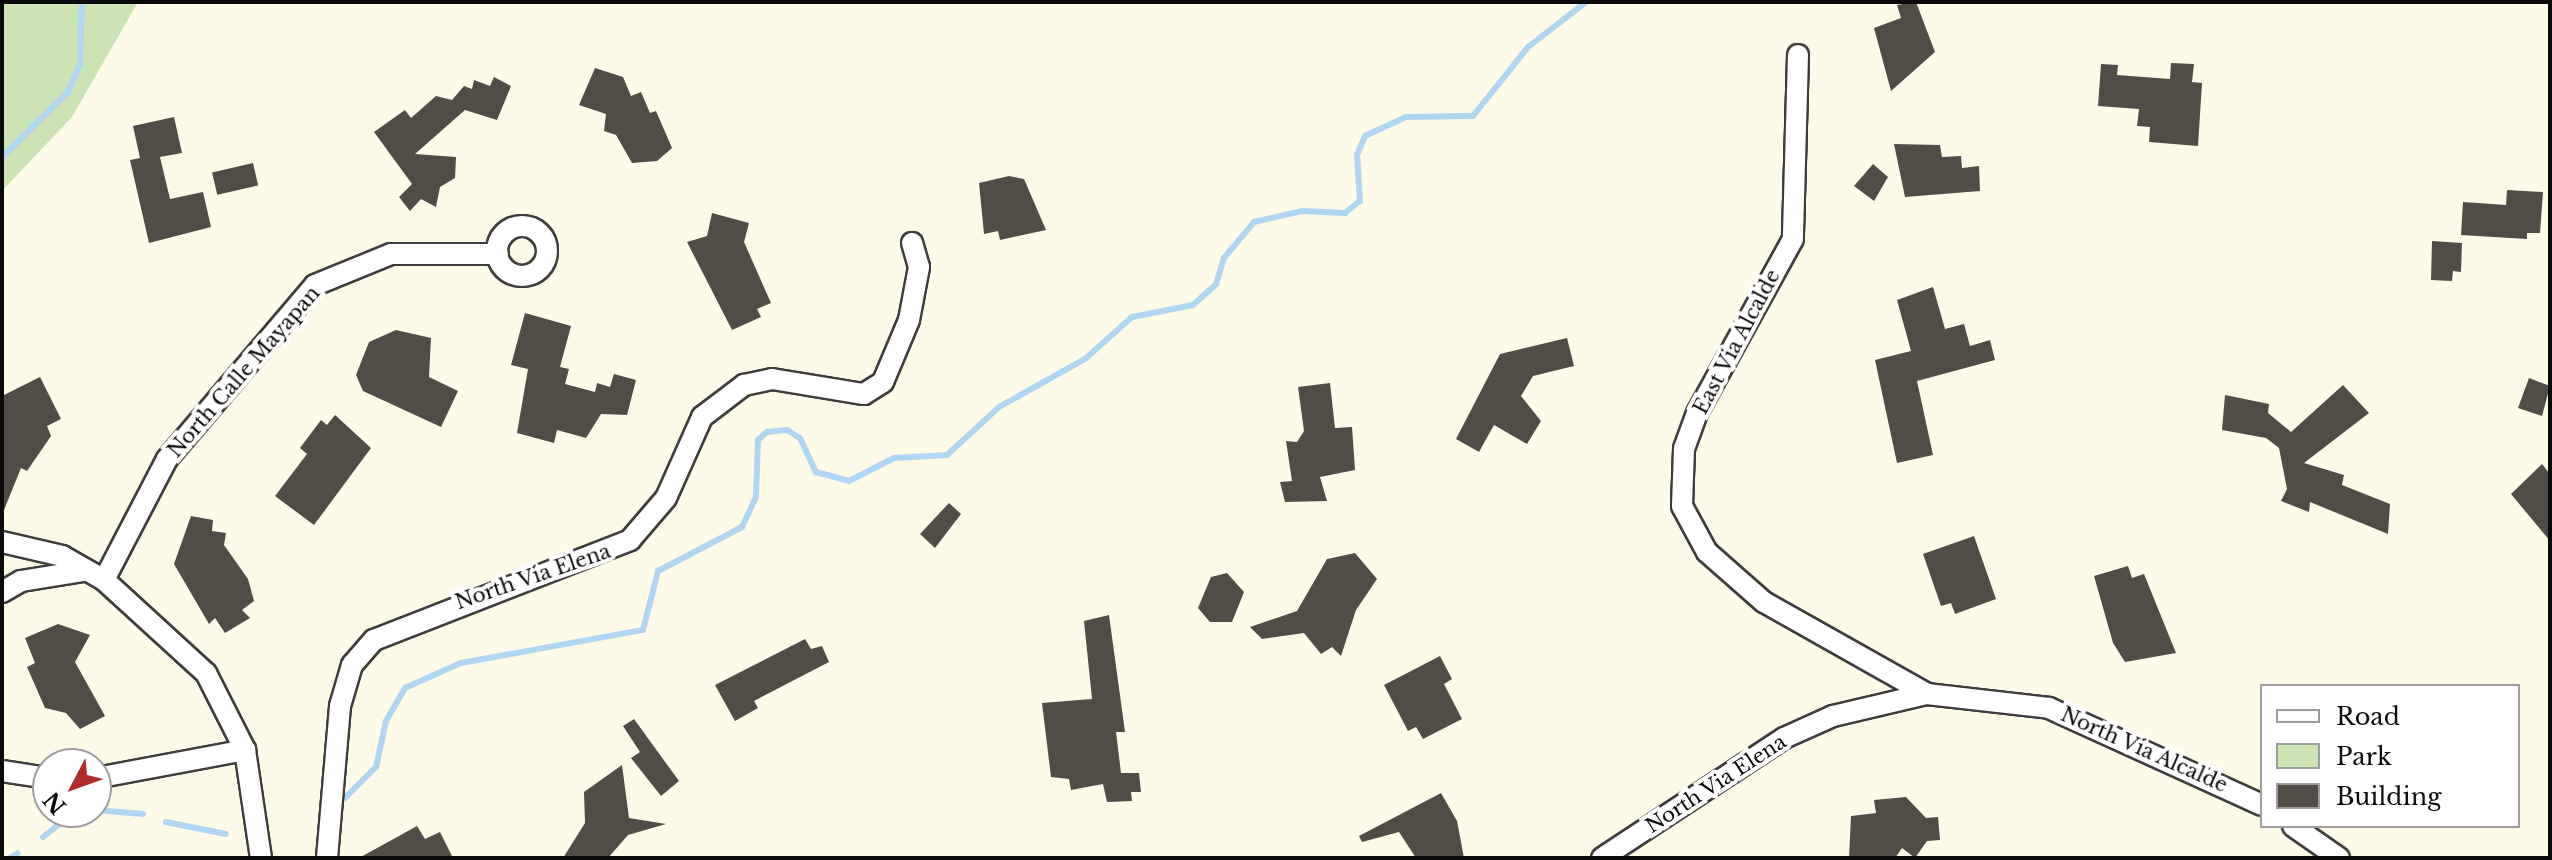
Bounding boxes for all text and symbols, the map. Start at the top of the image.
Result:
street label: East Via Alcalde [1688,265,1786,419]
street label: North Calle Mayapan [163,281,325,463]
street label: North Via Elena [452,539,614,615]
legend [2260,684,2520,828]
street label: North Via Alcalde [2056,702,2232,798]
text: Road [2336,702,2400,731]
street label: North Via Elena [1641,729,1791,839]
text: Park [2336,742,2392,771]
north arrow [32,748,112,828]
text: Building [2336,782,2442,811]
text: N [38,786,72,819]

